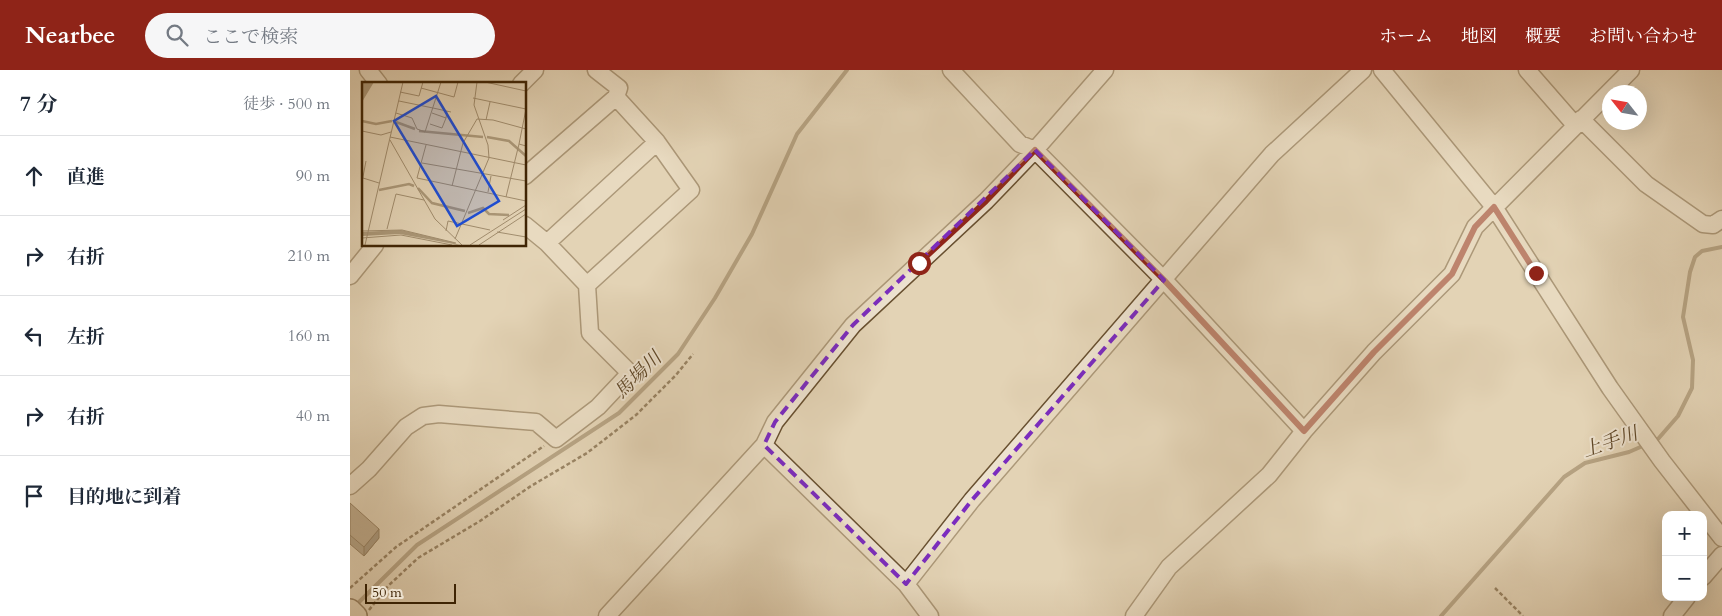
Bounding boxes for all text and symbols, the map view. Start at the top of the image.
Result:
search box [145,13,495,58]
text: Nearbee [25,19,115,52]
icon: search [163,21,191,49]
text: ここで検索 [203,24,298,50]
text: ホーム [1379,24,1433,49]
text: 地図 [1461,24,1497,49]
text: 概要 [1525,24,1561,49]
text: お問い合わせ [1589,24,1697,49]
inset map [362,82,526,246]
north arrow [1602,85,1647,130]
text: 7 分 [20,90,57,119]
text: 徒歩 · 500 m [243,93,330,115]
icon: ahead [20,162,48,190]
text: 直進 [67,164,105,190]
text: 90 m [296,165,330,187]
icon: right [20,242,48,270]
text: 右折 [67,244,105,270]
text: 210 m [288,245,330,267]
route start [908,252,931,275]
route end [1525,262,1548,285]
icon: left [20,322,48,350]
text: 左折 [67,324,105,350]
text: 160 m [288,325,330,347]
water label: 馬場川 [609,344,669,404]
icon: right [20,402,48,430]
text: 右折 [67,404,105,430]
text: 40 m [296,405,330,427]
water label: 上手川 [1579,420,1643,464]
icon: arrive [20,482,48,510]
text: 目的地に到着 [67,484,181,510]
map controls [1662,511,1707,601]
button: + [1662,511,1707,556]
button: − [1662,556,1707,601]
scale bar [365,581,456,604]
text: 50 m [372,583,402,602]

